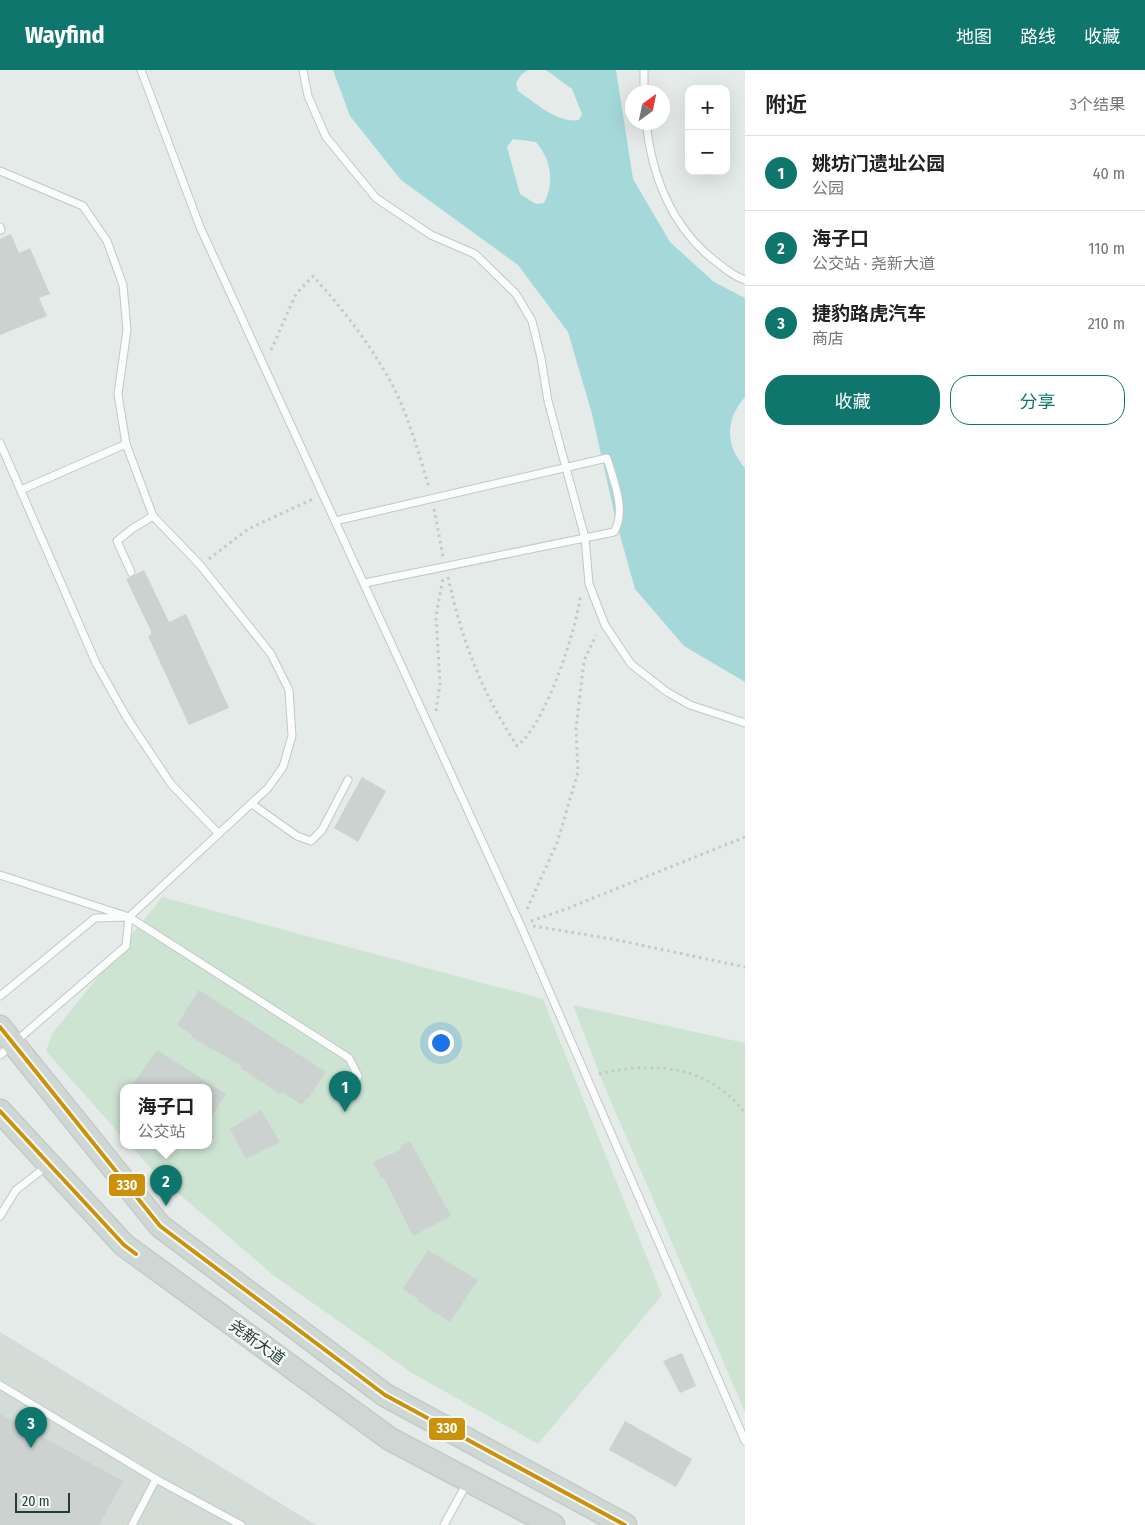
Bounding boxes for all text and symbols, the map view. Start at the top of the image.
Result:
text: Wayfind [25,21,105,49]
text: 地图 [956,26,992,48]
text: 路线 [1020,26,1056,48]
text: 收藏 [1084,26,1120,48]
north arrow [625,85,670,130]
map controls [685,85,730,175]
button: + [685,85,730,130]
text: 附近 [765,92,807,118]
text: 3个结果 [1070,95,1125,114]
button: − [685,130,730,175]
text: 姚坊门遗址公园 [812,152,945,175]
text: 1 [778,164,784,183]
text: 40 m [1093,164,1125,183]
text: 公园 [812,179,844,198]
text: 海子口 [812,227,869,250]
text: 2 [777,239,785,258]
text: 110 m [1088,239,1125,258]
text: 公交站 · 尧新大道 [812,254,935,273]
text: 捷豹路虎汽车 [812,302,926,325]
text: 3 [777,314,785,333]
text: 210 m [1088,314,1125,333]
text: 商店 [812,329,844,348]
button: 收藏 [765,375,940,425]
button: 分享 [950,375,1125,425]
your location [428,1030,454,1056]
pin: 1 [329,1071,361,1112]
popup [120,1084,212,1149]
text: 海子口 [137,1095,195,1118]
text: 公交站 [137,1122,186,1141]
pin: 2 [150,1165,182,1206]
line badge: 330 [108,1173,146,1197]
text: 330 [116,1177,138,1194]
street label: 尧新大道 [226,1316,288,1368]
pin: 3 [15,1407,47,1448]
line badge: 330 [428,1417,466,1441]
text: 330 [436,1420,458,1437]
scale bar [15,1490,70,1513]
text: 20 m [22,1493,50,1510]

